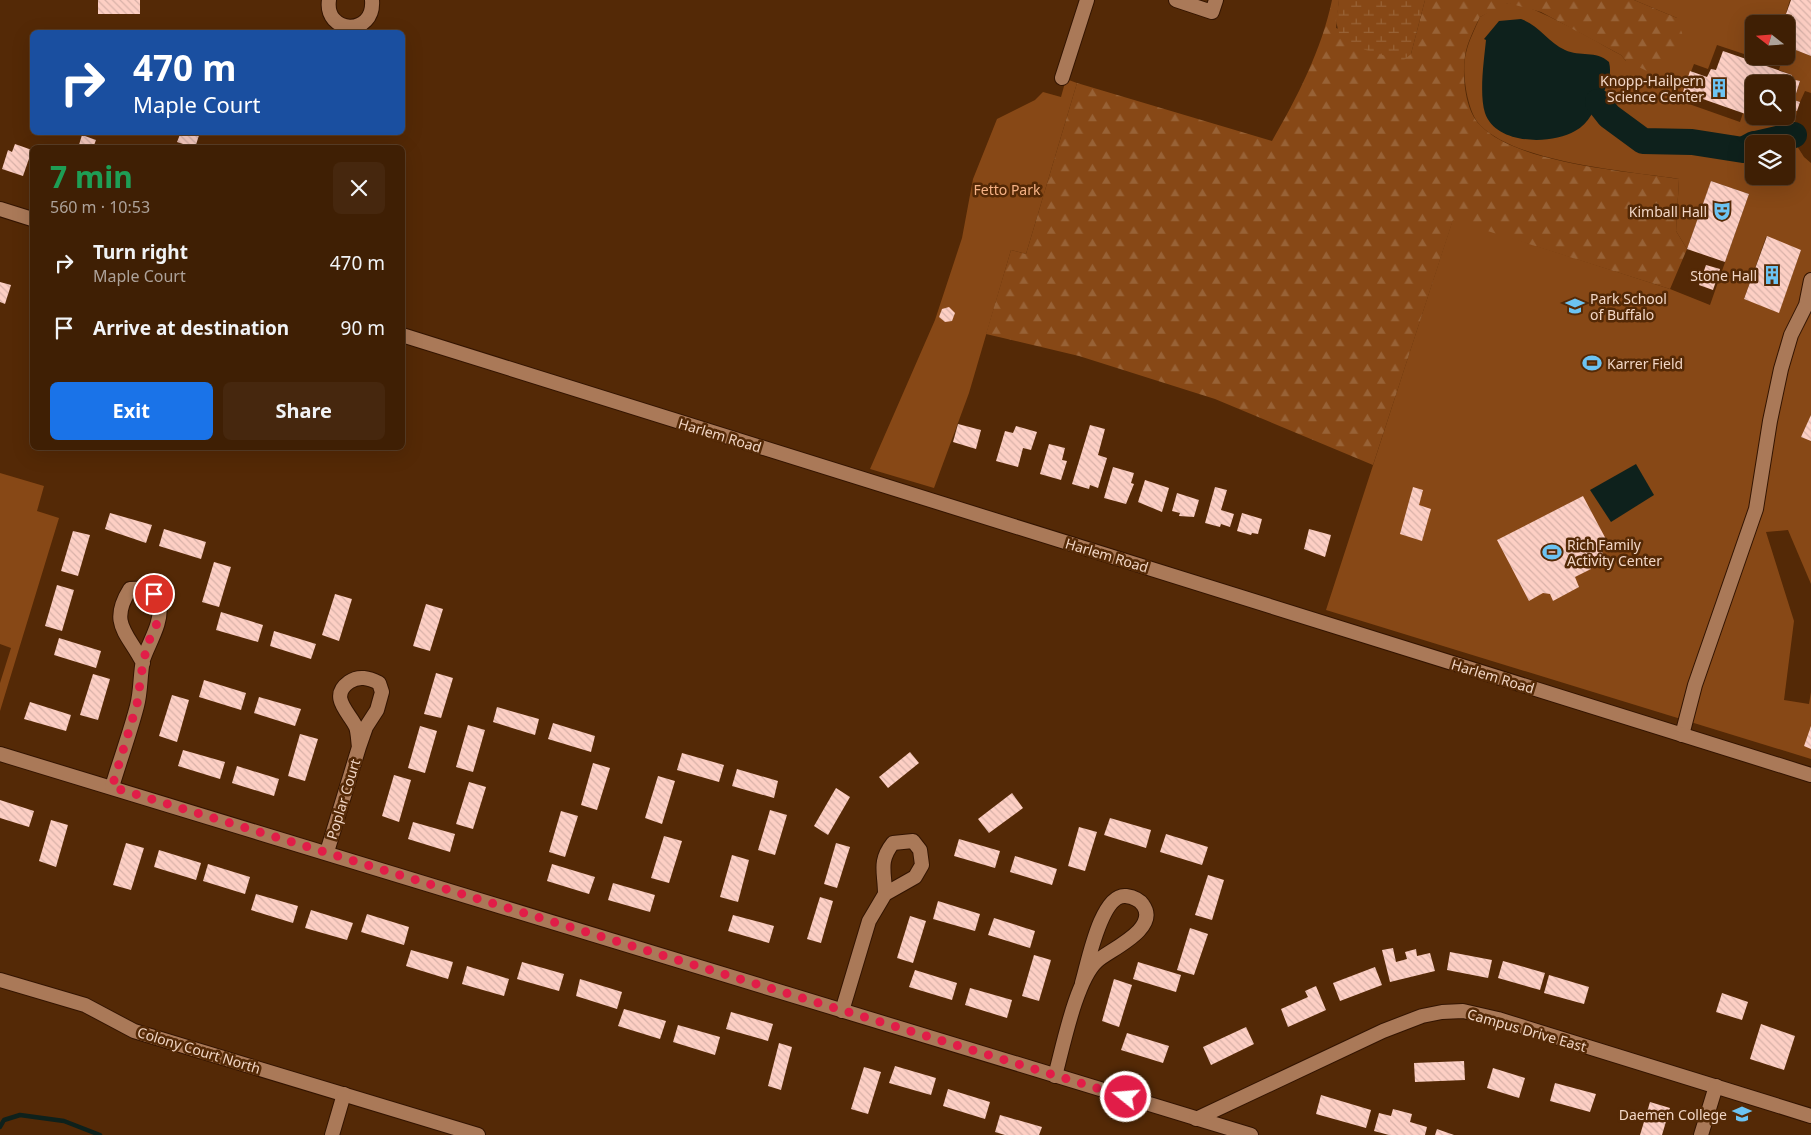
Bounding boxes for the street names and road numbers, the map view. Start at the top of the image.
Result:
street label: Harlem Road [676,413,764,457]
street label: Harlem Road [1063,533,1151,577]
street label: Harlem Road [1449,654,1537,698]
street label: Poplar Court [322,756,364,842]
street label: Campus Drive East [1465,1004,1589,1056]
street label: Colony Court North [135,1022,263,1078]

